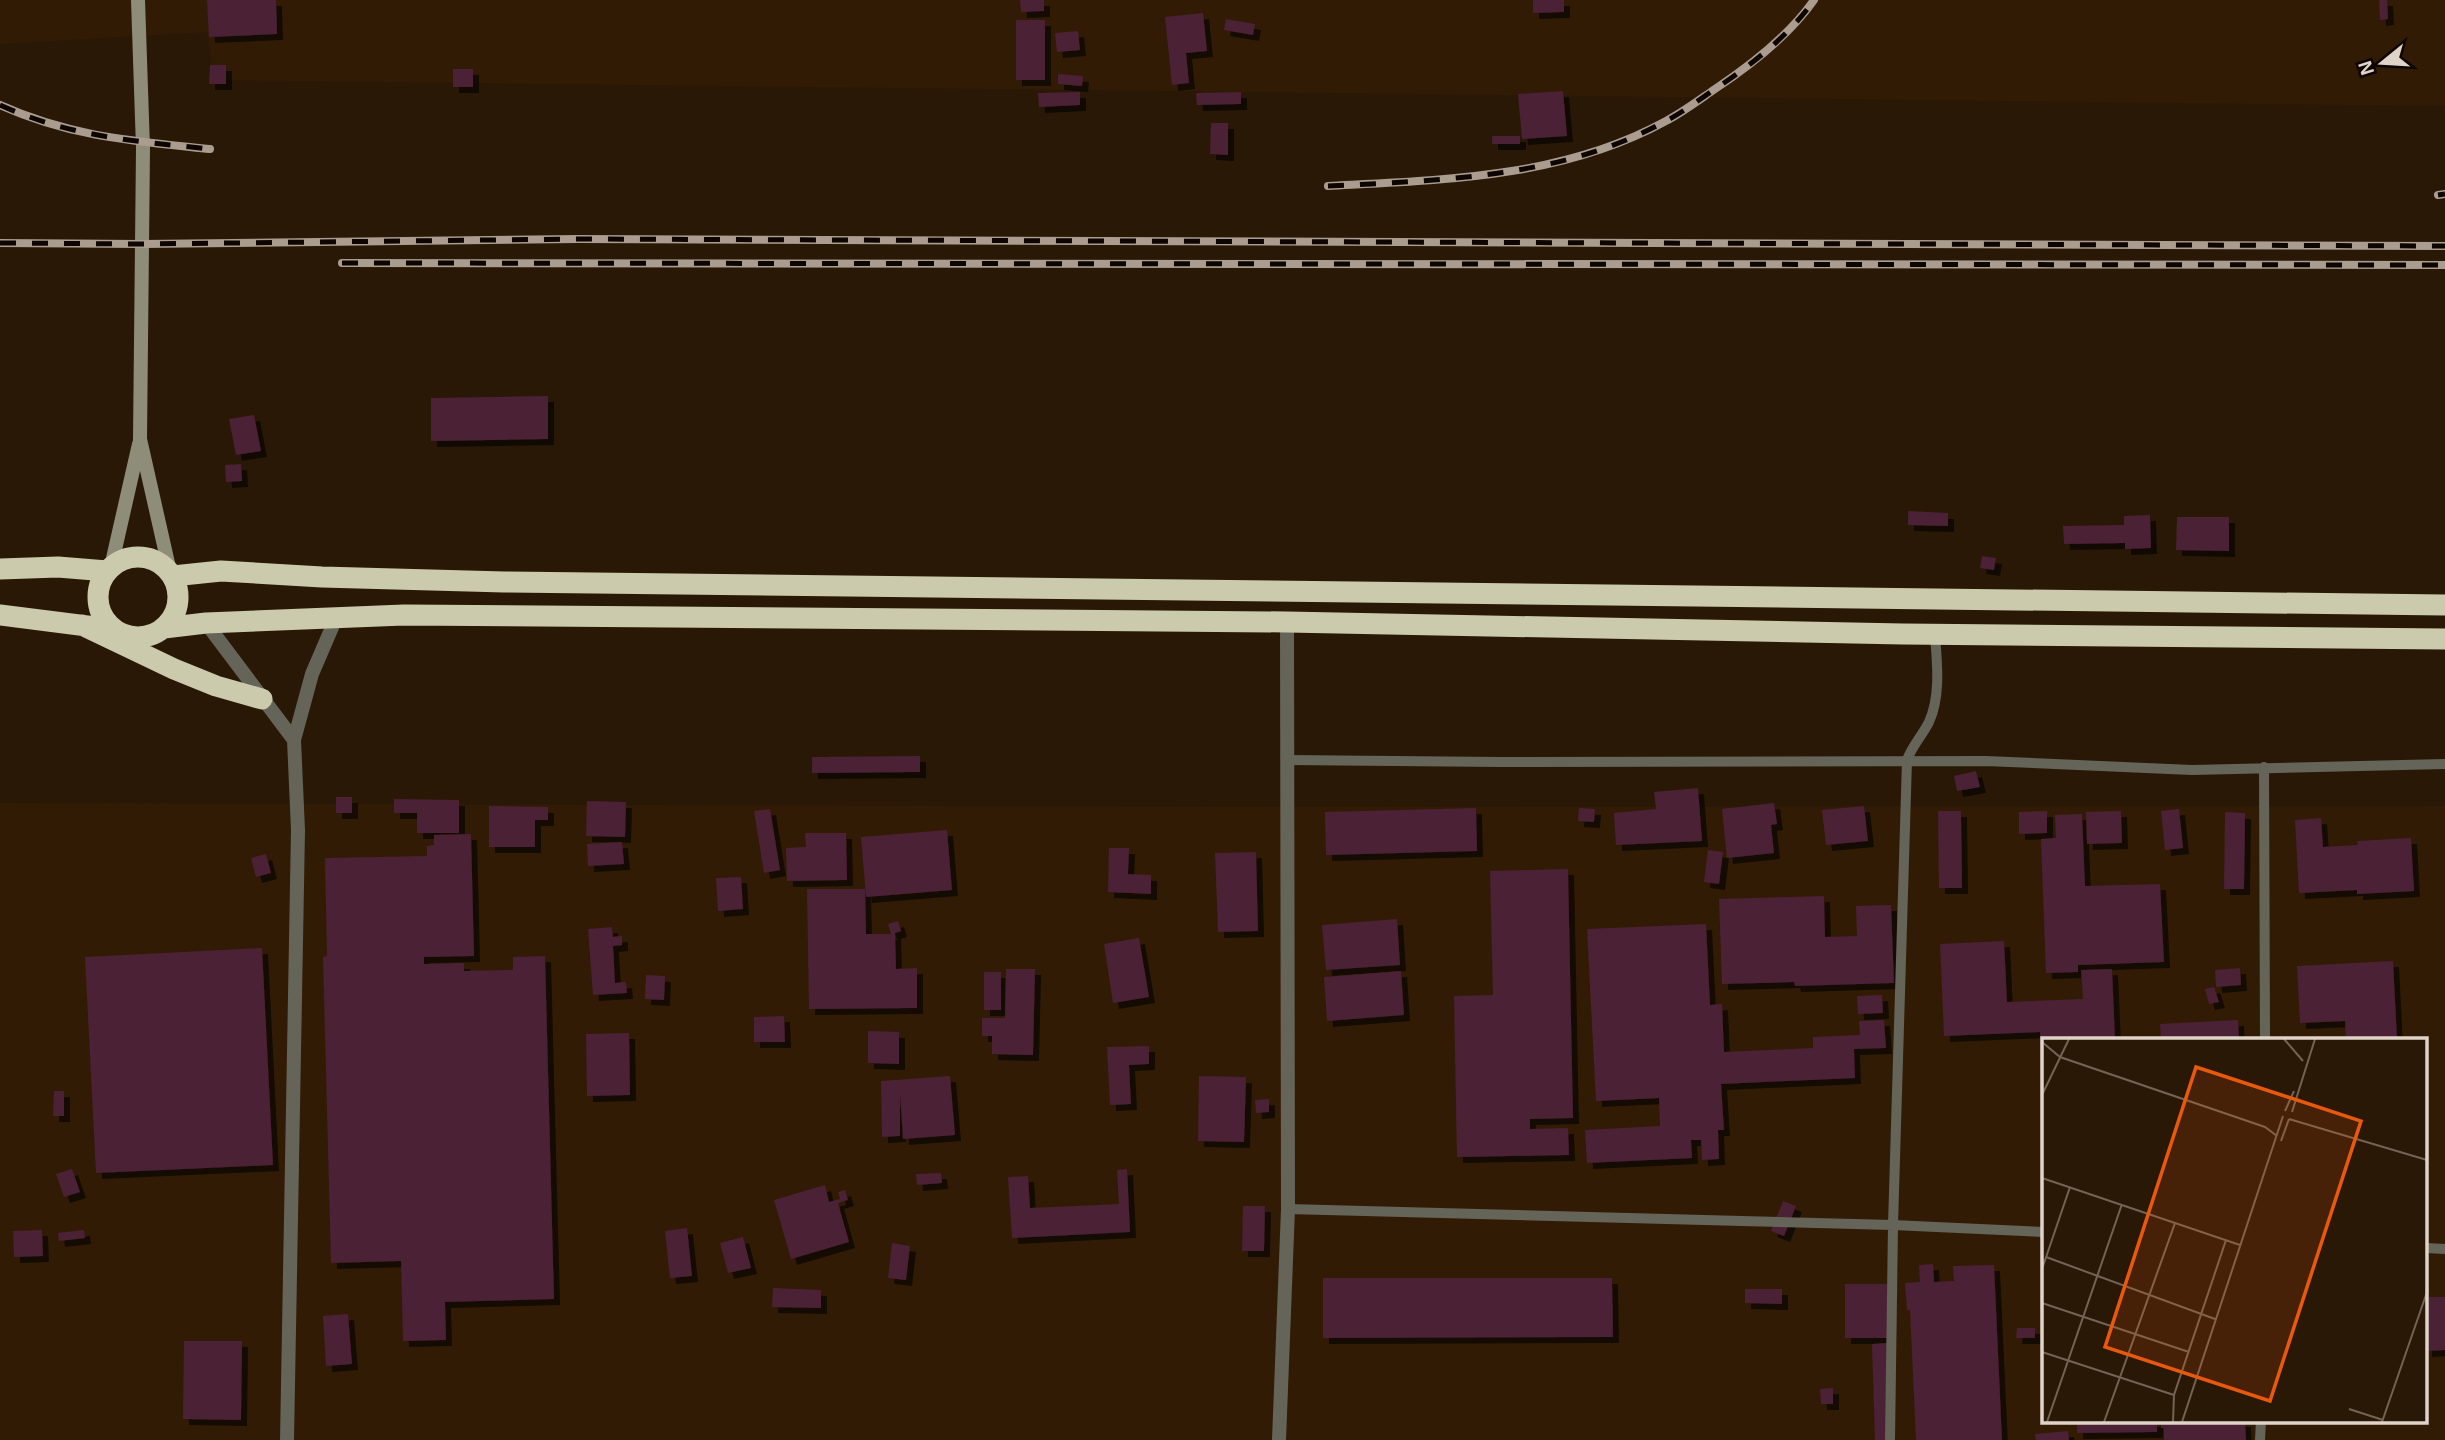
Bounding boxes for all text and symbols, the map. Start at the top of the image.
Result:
north arrow [2347,28,2417,98]
text: N [2354,58,2378,78]
inset map [2042,1038,2428,1422]

